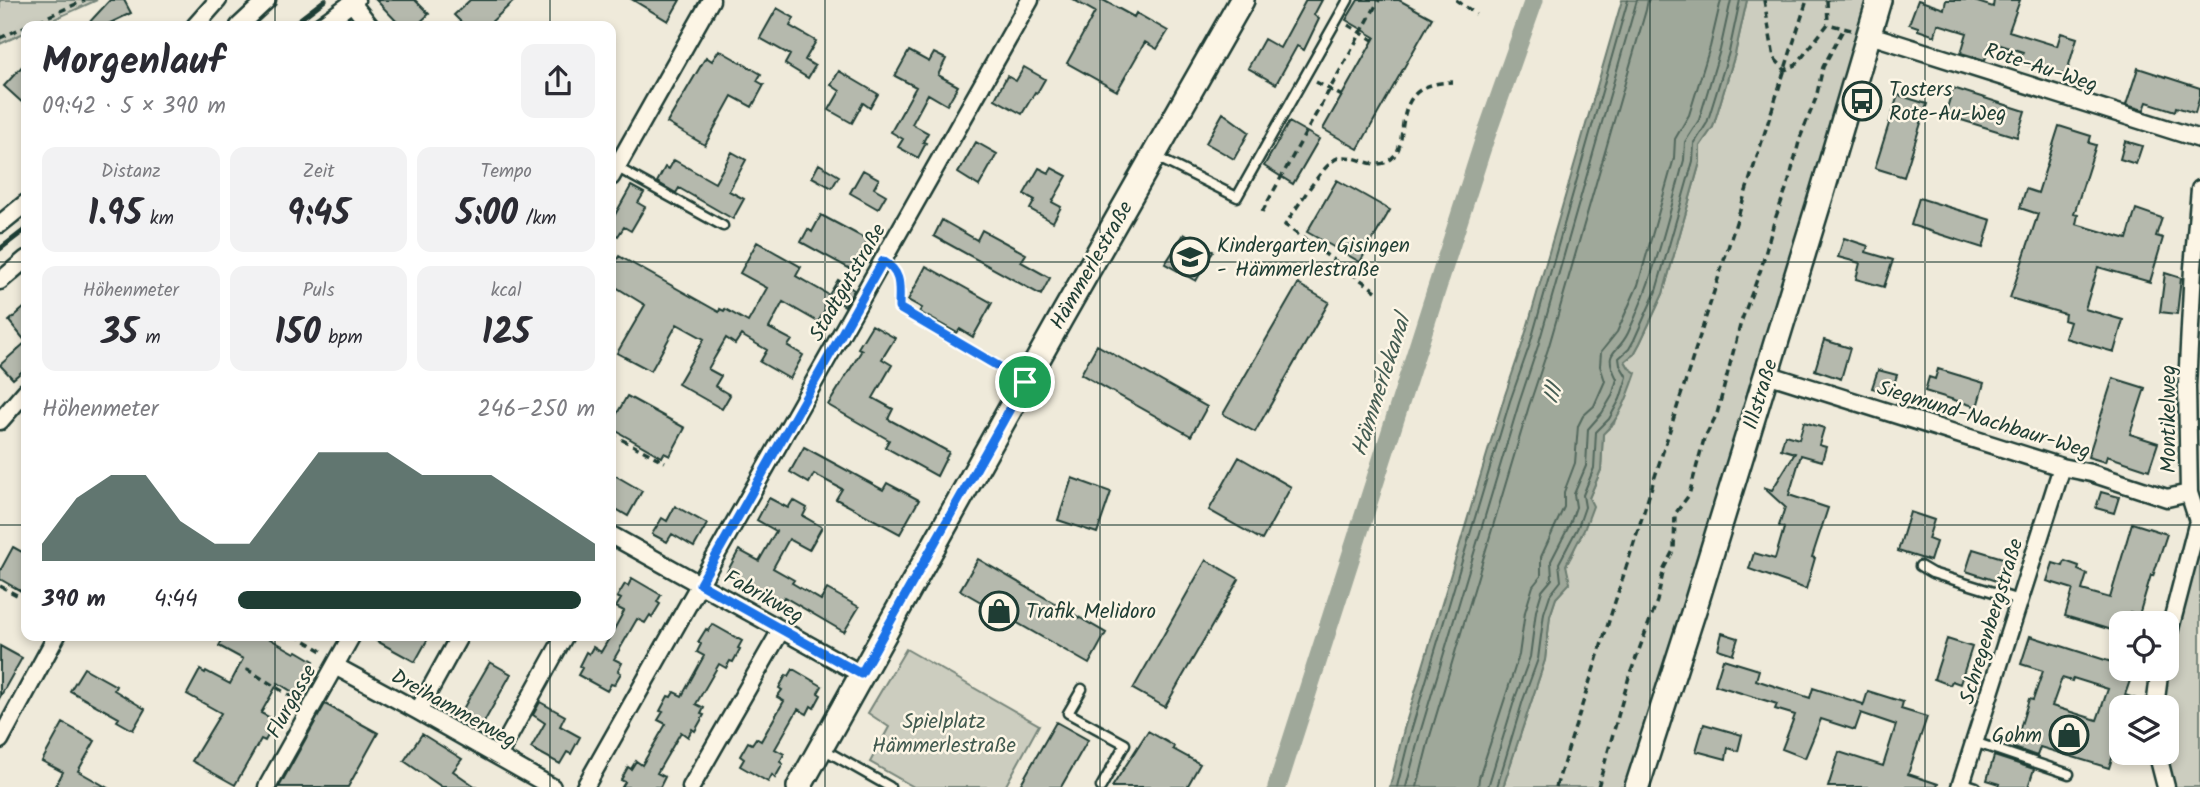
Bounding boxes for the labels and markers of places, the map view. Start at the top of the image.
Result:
place label: Tosters Rote-Au-Weg [1889,74,2006,131]
bus stop icon: Tosters Rote-Au-Weg [1841,80,1883,122]
place label: Kindergarten Gisingen - Hämmerlestraße [1217,230,1410,287]
school or university icon: Kindergarten Gisingen - Hämmerlestraße [1169,236,1211,278]
pin [995,352,1055,412]
shop icon: Trafik Melidoro [978,590,1020,632]
place label: Trafik Melidoro [1026,596,1156,629]
shop icon: Gohm [2048,714,2090,756]
place label: Gohm [1992,720,2042,753]

